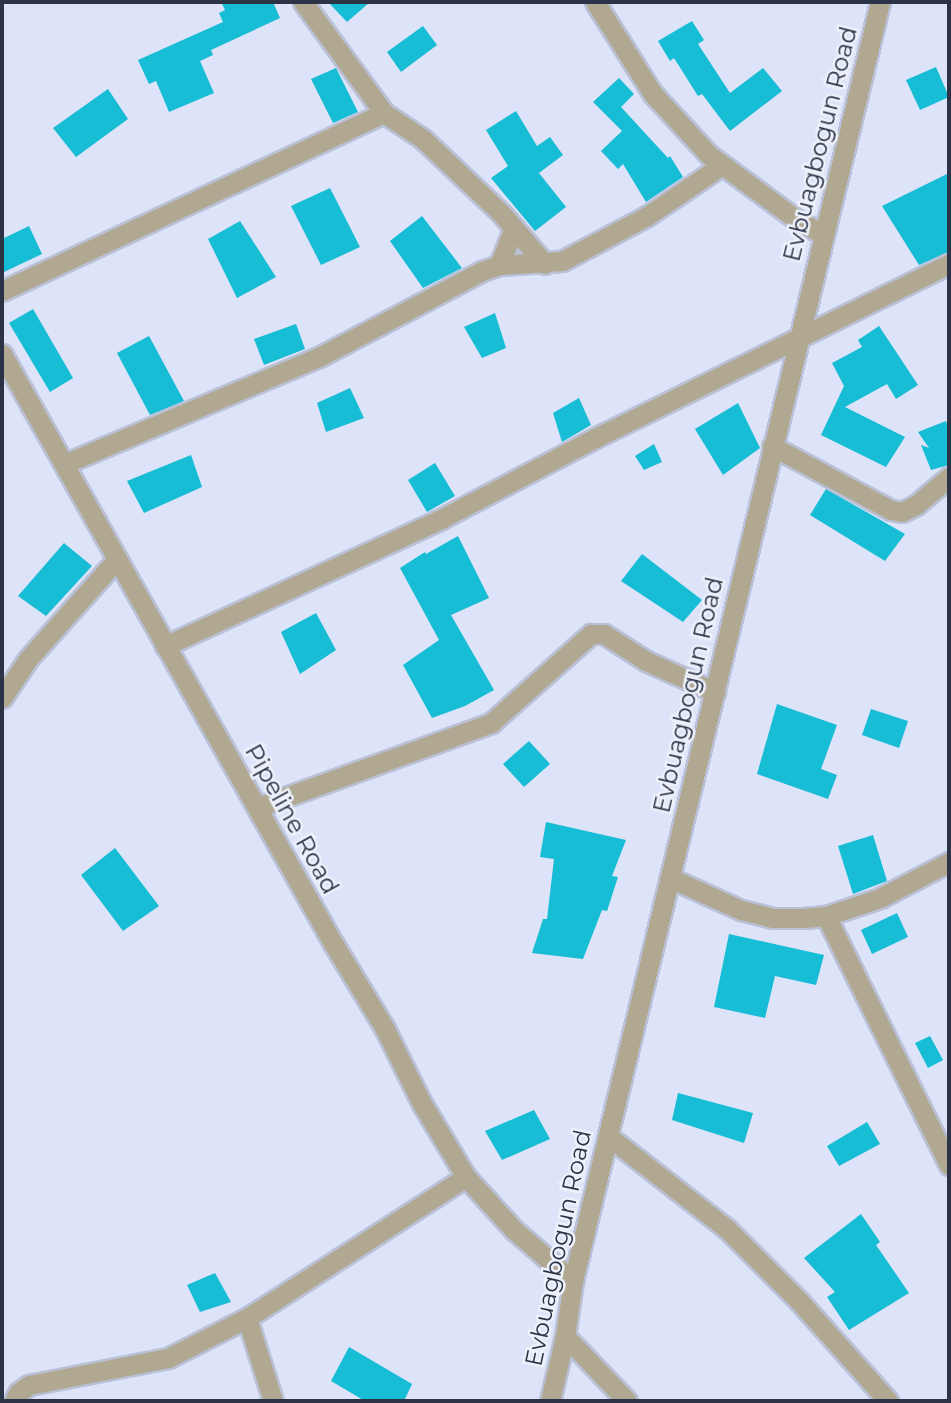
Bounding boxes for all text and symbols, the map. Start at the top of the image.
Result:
street label: Evbuagbogun Road [777,24,863,264]
street label: Evbuagbogun Road [647,574,729,816]
street label: Pipeline Road [239,739,345,899]
street label: Evbuagbogun Road [519,1127,597,1369]

